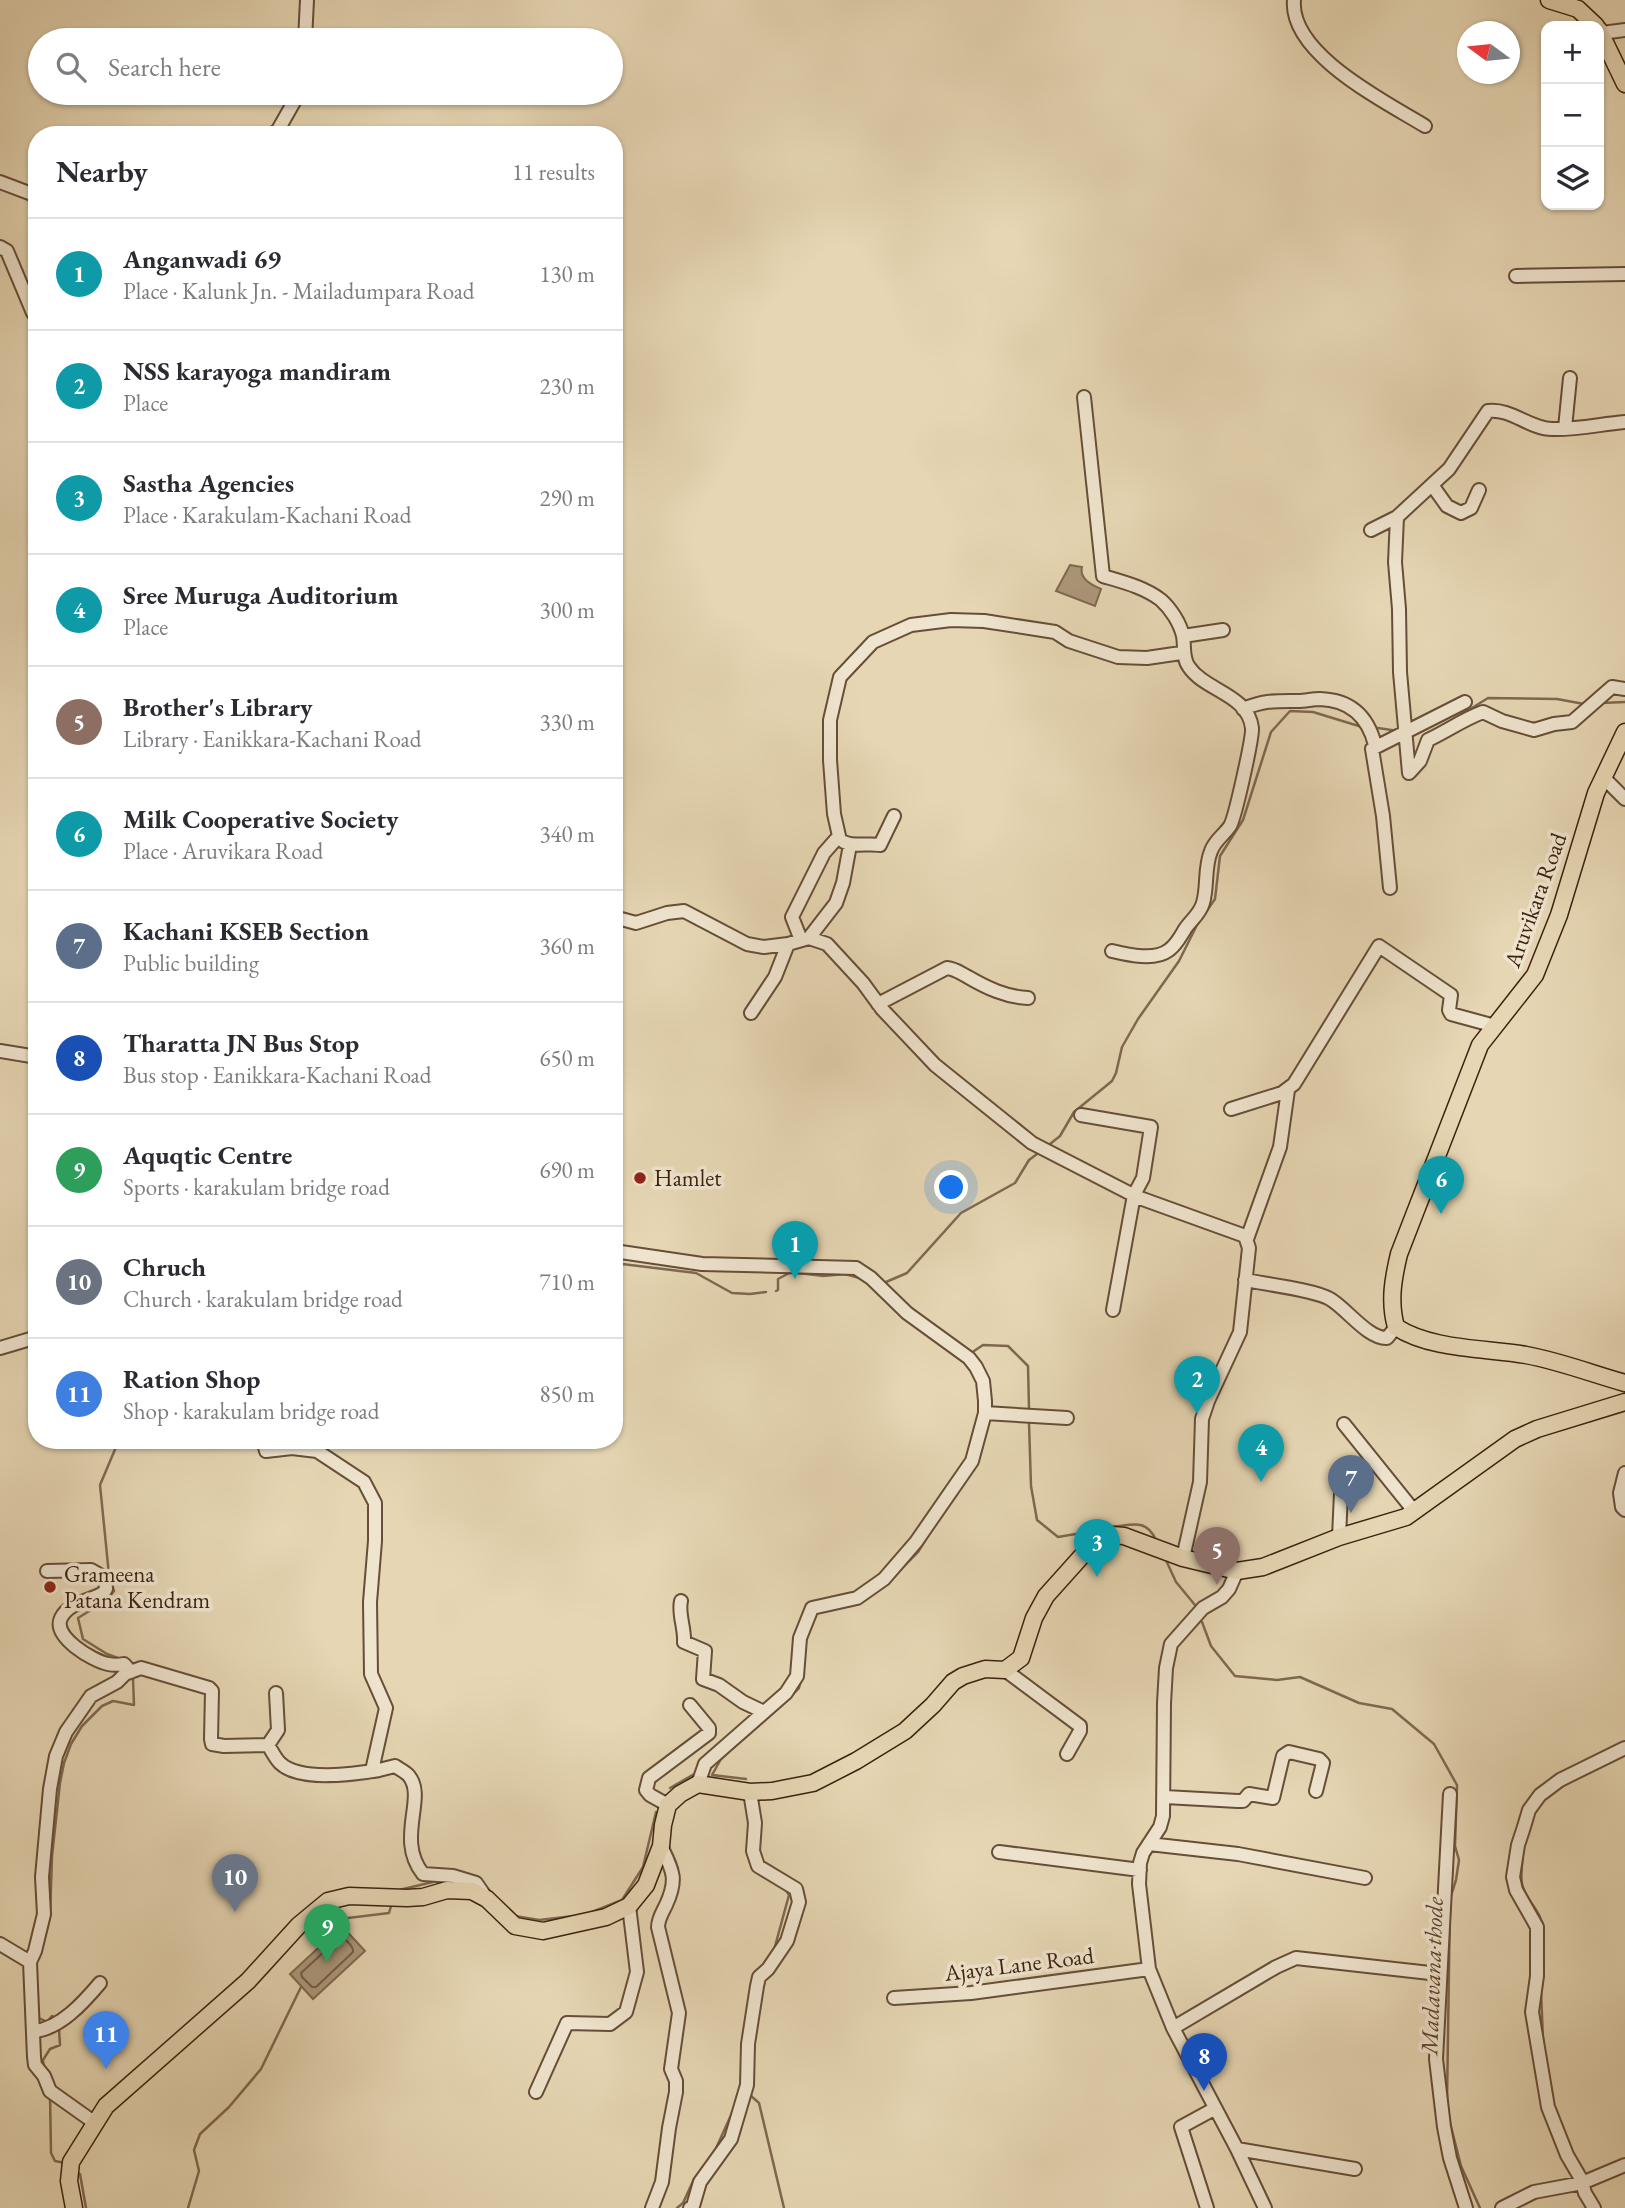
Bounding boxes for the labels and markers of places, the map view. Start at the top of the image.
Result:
pin: 6 [1418,1156,1464,1214]
place label: Hamlet [654,1163,722,1193]
marker: Hamlet [632,1170,648,1186]
pin: 1 [772,1221,818,1279]
pin: 2 [1174,1356,1220,1414]
pin: 4 [1238,1424,1284,1482]
pin: 7 [1328,1455,1374,1513]
pin: 3 [1074,1519,1120,1577]
pin: 5 [1194,1527,1240,1585]
place label: Grameena Patana Kendram [64,1559,210,1615]
marker: Grameena Patana Kendram [42,1579,58,1595]
pin: 10 [212,1854,258,1912]
pin: 9 [304,1904,350,1962]
pin: 11 [83,2011,129,2069]
pin: 8 [1181,2033,1227,2091]

